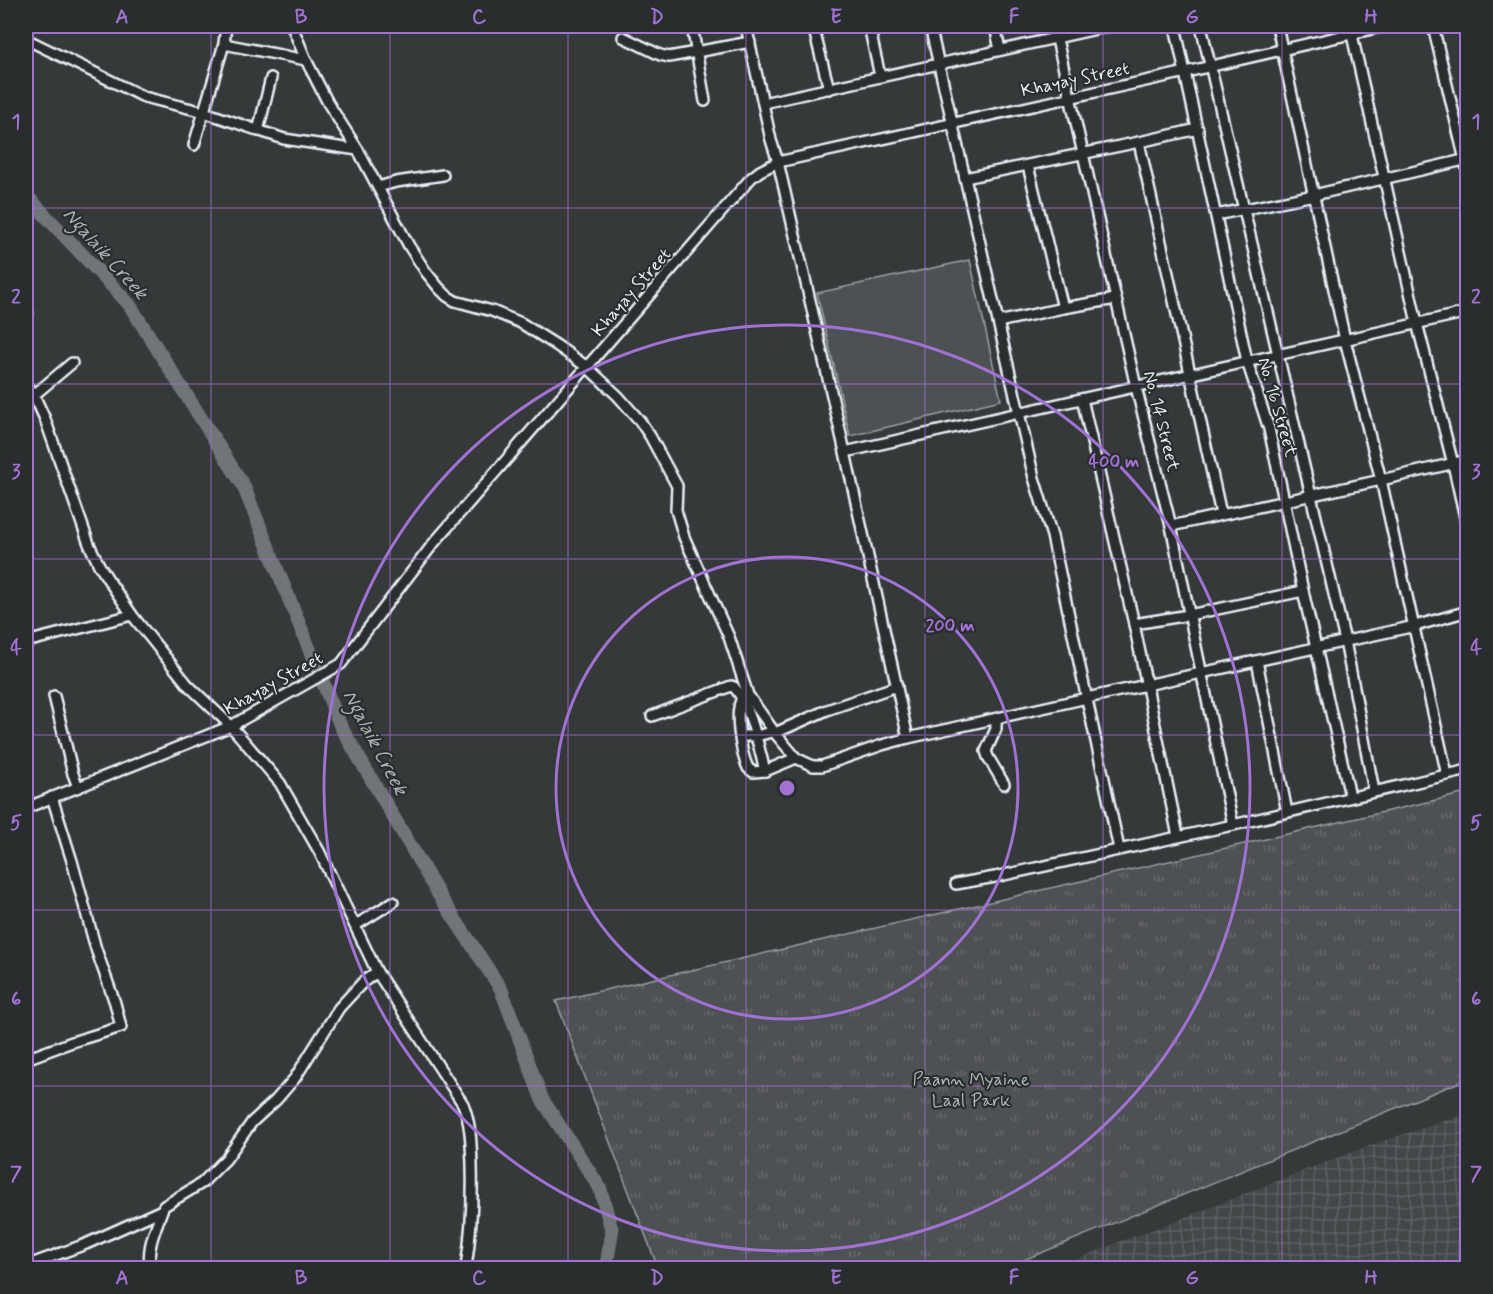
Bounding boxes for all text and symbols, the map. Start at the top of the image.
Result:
text: A [115,4,129,31]
text: B [295,4,308,31]
text: C [472,4,487,31]
text: D [650,4,664,31]
text: E [830,4,842,31]
text: F [1009,4,1020,31]
text: G [1185,4,1199,31]
text: H [1364,4,1378,31]
street label: Khayay Street [1019,57,1132,103]
text: 1 [12,109,20,136]
text: 1 [1472,109,1480,136]
water label: Ngalaik Creek [55,202,155,309]
street label: Khayay Street [587,243,677,342]
text: 2 [11,284,21,311]
text: 2 [1471,284,1481,311]
street label: No. 16 Street [1251,355,1303,460]
street label: No. 14 Street [1137,368,1185,475]
text: 400 m [1089,450,1139,474]
text: 3 [11,459,21,486]
text: 3 [1471,459,1481,486]
text: 200 m [925,614,975,638]
text: 4 [10,635,22,662]
text: 4 [1470,635,1482,662]
street label: Khayay Street [219,647,328,721]
water label: Ngalaik Creek [334,685,415,803]
centre of rings [777,778,797,798]
text: 5 [10,810,22,837]
text: 5 [1470,810,1482,837]
text: 6 [11,986,21,1013]
text: 6 [1471,986,1481,1013]
park label: Paann Myaine Laal Park [913,1068,1029,1113]
text: 7 [10,1161,22,1188]
text: 7 [1470,1161,1482,1188]
text: A [115,1265,129,1292]
text: B [295,1265,308,1292]
text: C [472,1265,487,1292]
text: D [650,1265,664,1292]
text: E [830,1265,842,1292]
text: F [1009,1265,1020,1292]
text: G [1185,1265,1199,1292]
text: H [1364,1265,1378,1292]

